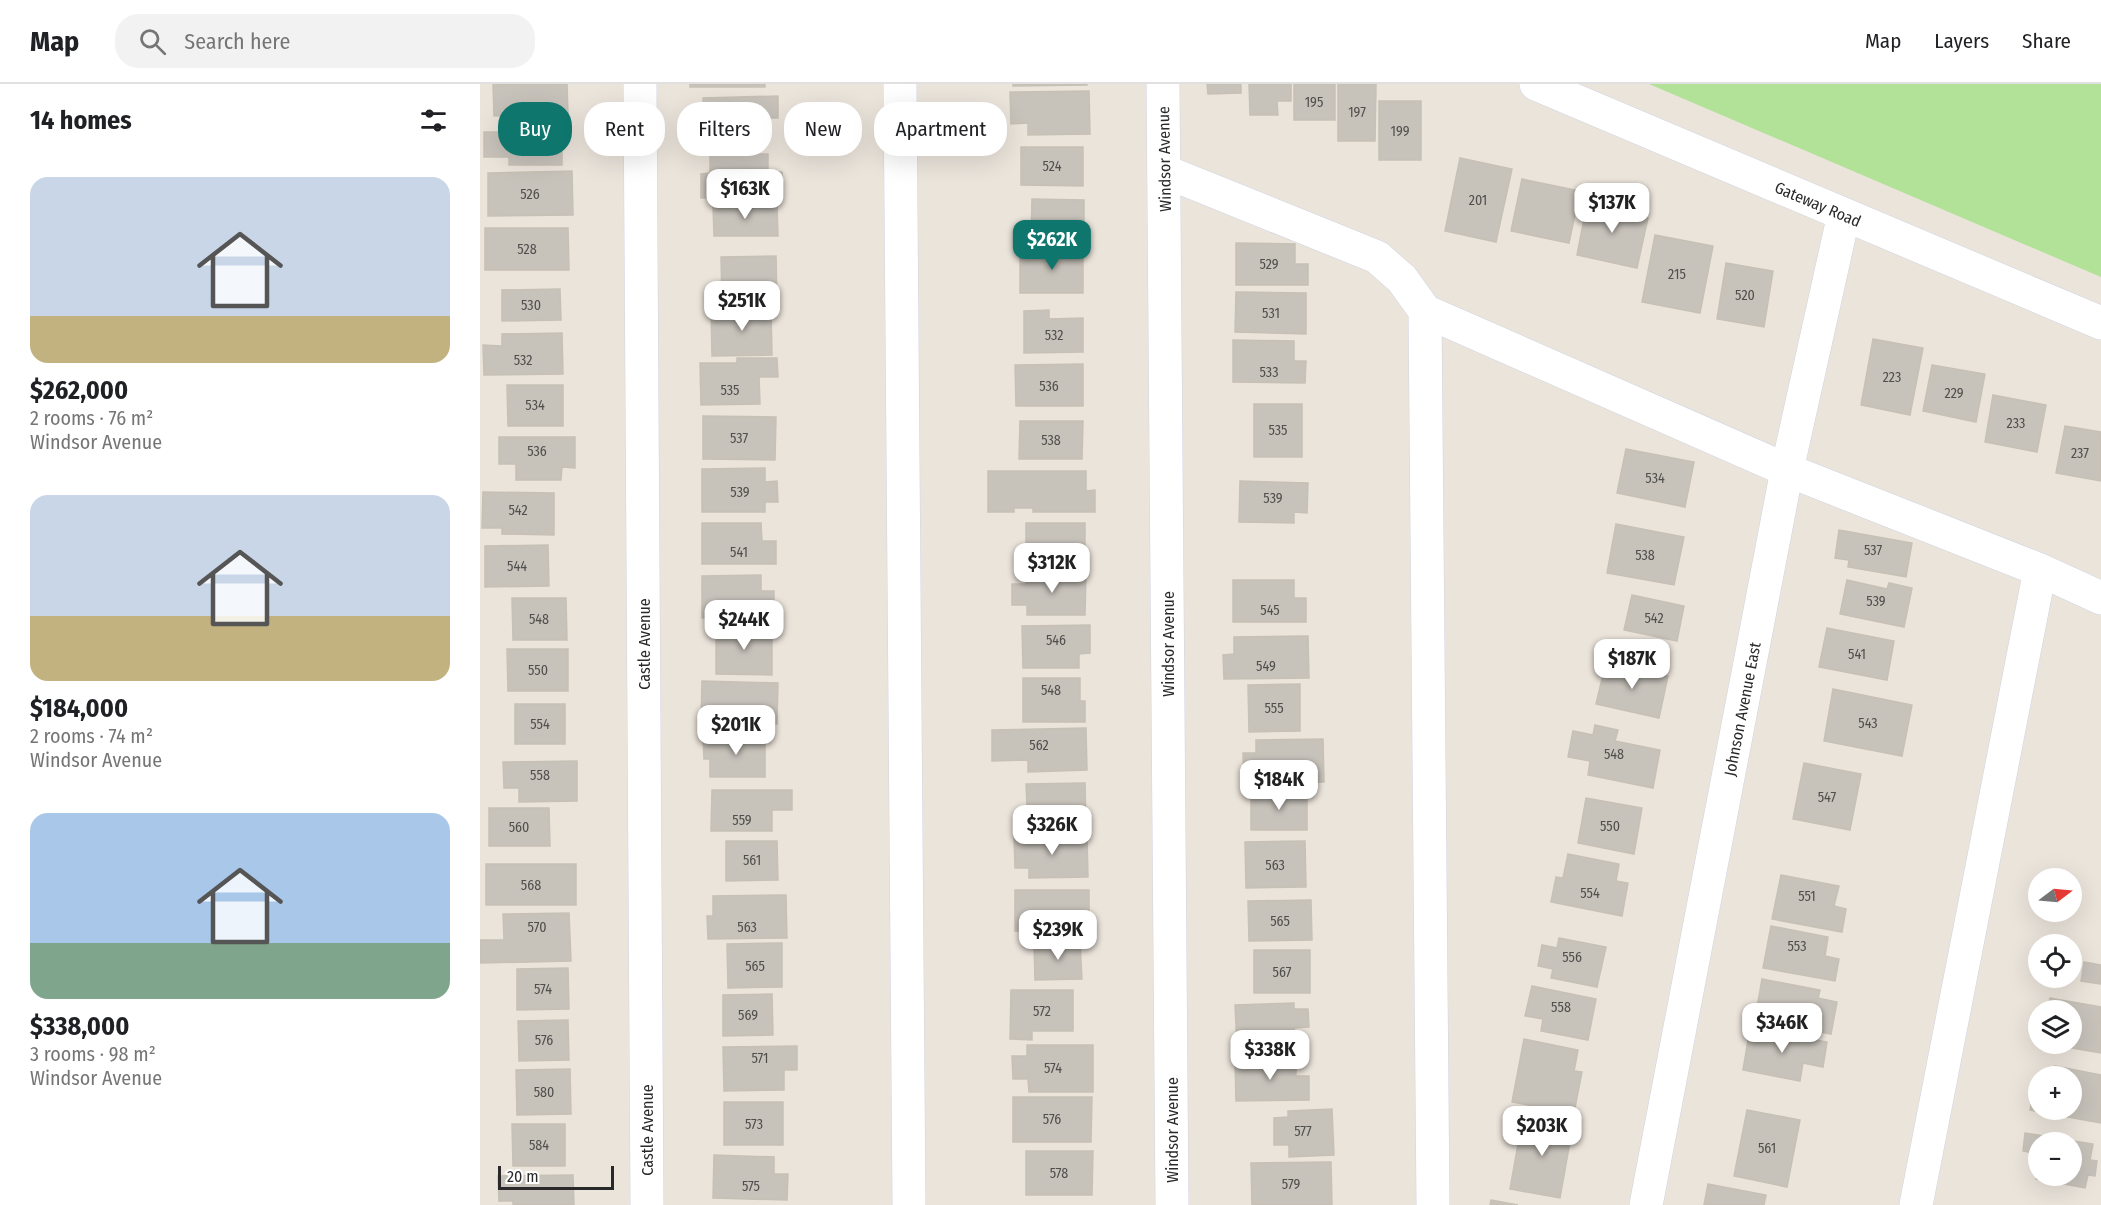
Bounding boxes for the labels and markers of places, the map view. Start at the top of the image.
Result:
pin: $163K [703,169,787,220]
pin: $137K [1570,183,1654,234]
pin: $262K [1010,220,1094,271]
pin: $251K [700,281,784,332]
pin: $312K [1010,543,1094,594]
pin: $244K [702,600,786,651]
pin: $187K [1590,639,1674,690]
pin: $201K [694,705,778,756]
pin: $184K [1237,760,1321,811]
pin: $326K [1010,805,1094,856]
pin: $239K [1016,910,1100,961]
pin: $346K [1740,1003,1824,1054]
pin: $338K [1228,1030,1312,1081]
pin: $203K [1500,1106,1584,1157]

